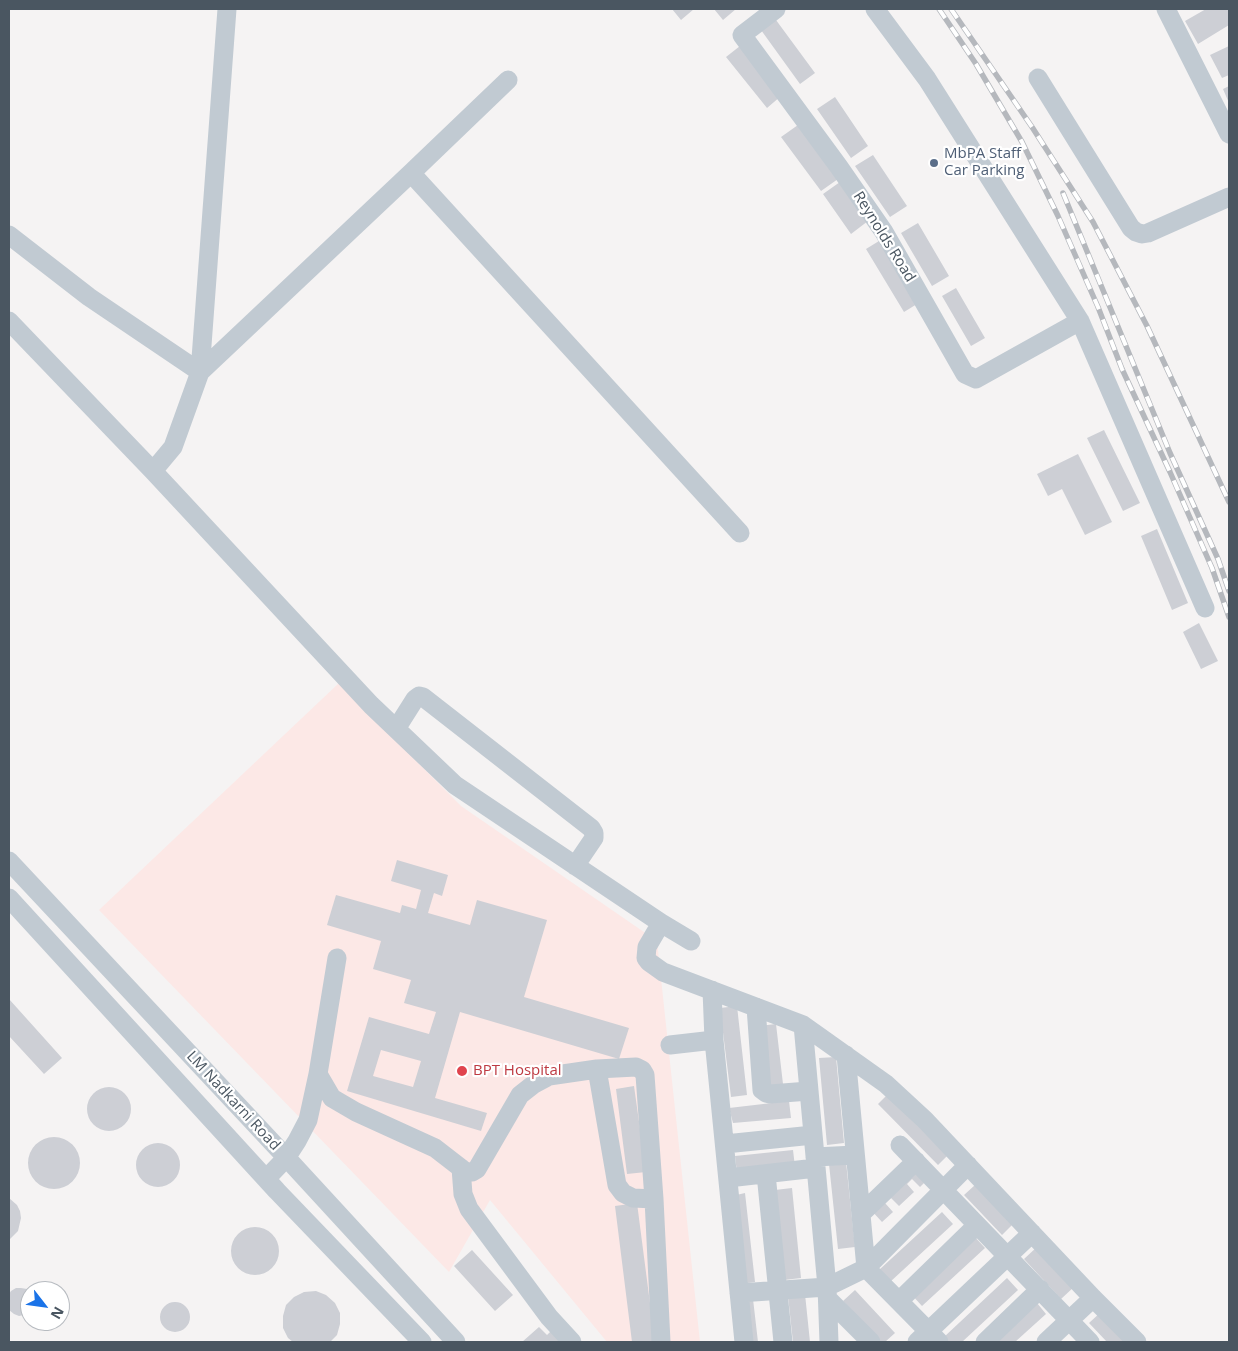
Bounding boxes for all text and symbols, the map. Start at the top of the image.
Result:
place label: MbPA Staff Car Parking [944,145,1024,180]
marker: MbPA Staff Car Parking [928,157,940,169]
street label: Reynolds Road [849,188,919,286]
street label: LM Nadkarni Road [182,1048,284,1154]
place label: BPT Hospital [473,1062,562,1080]
marker: BPT Hospital [455,1064,469,1078]
north arrow [20,1281,70,1331]
text: N [46,1304,69,1323]

